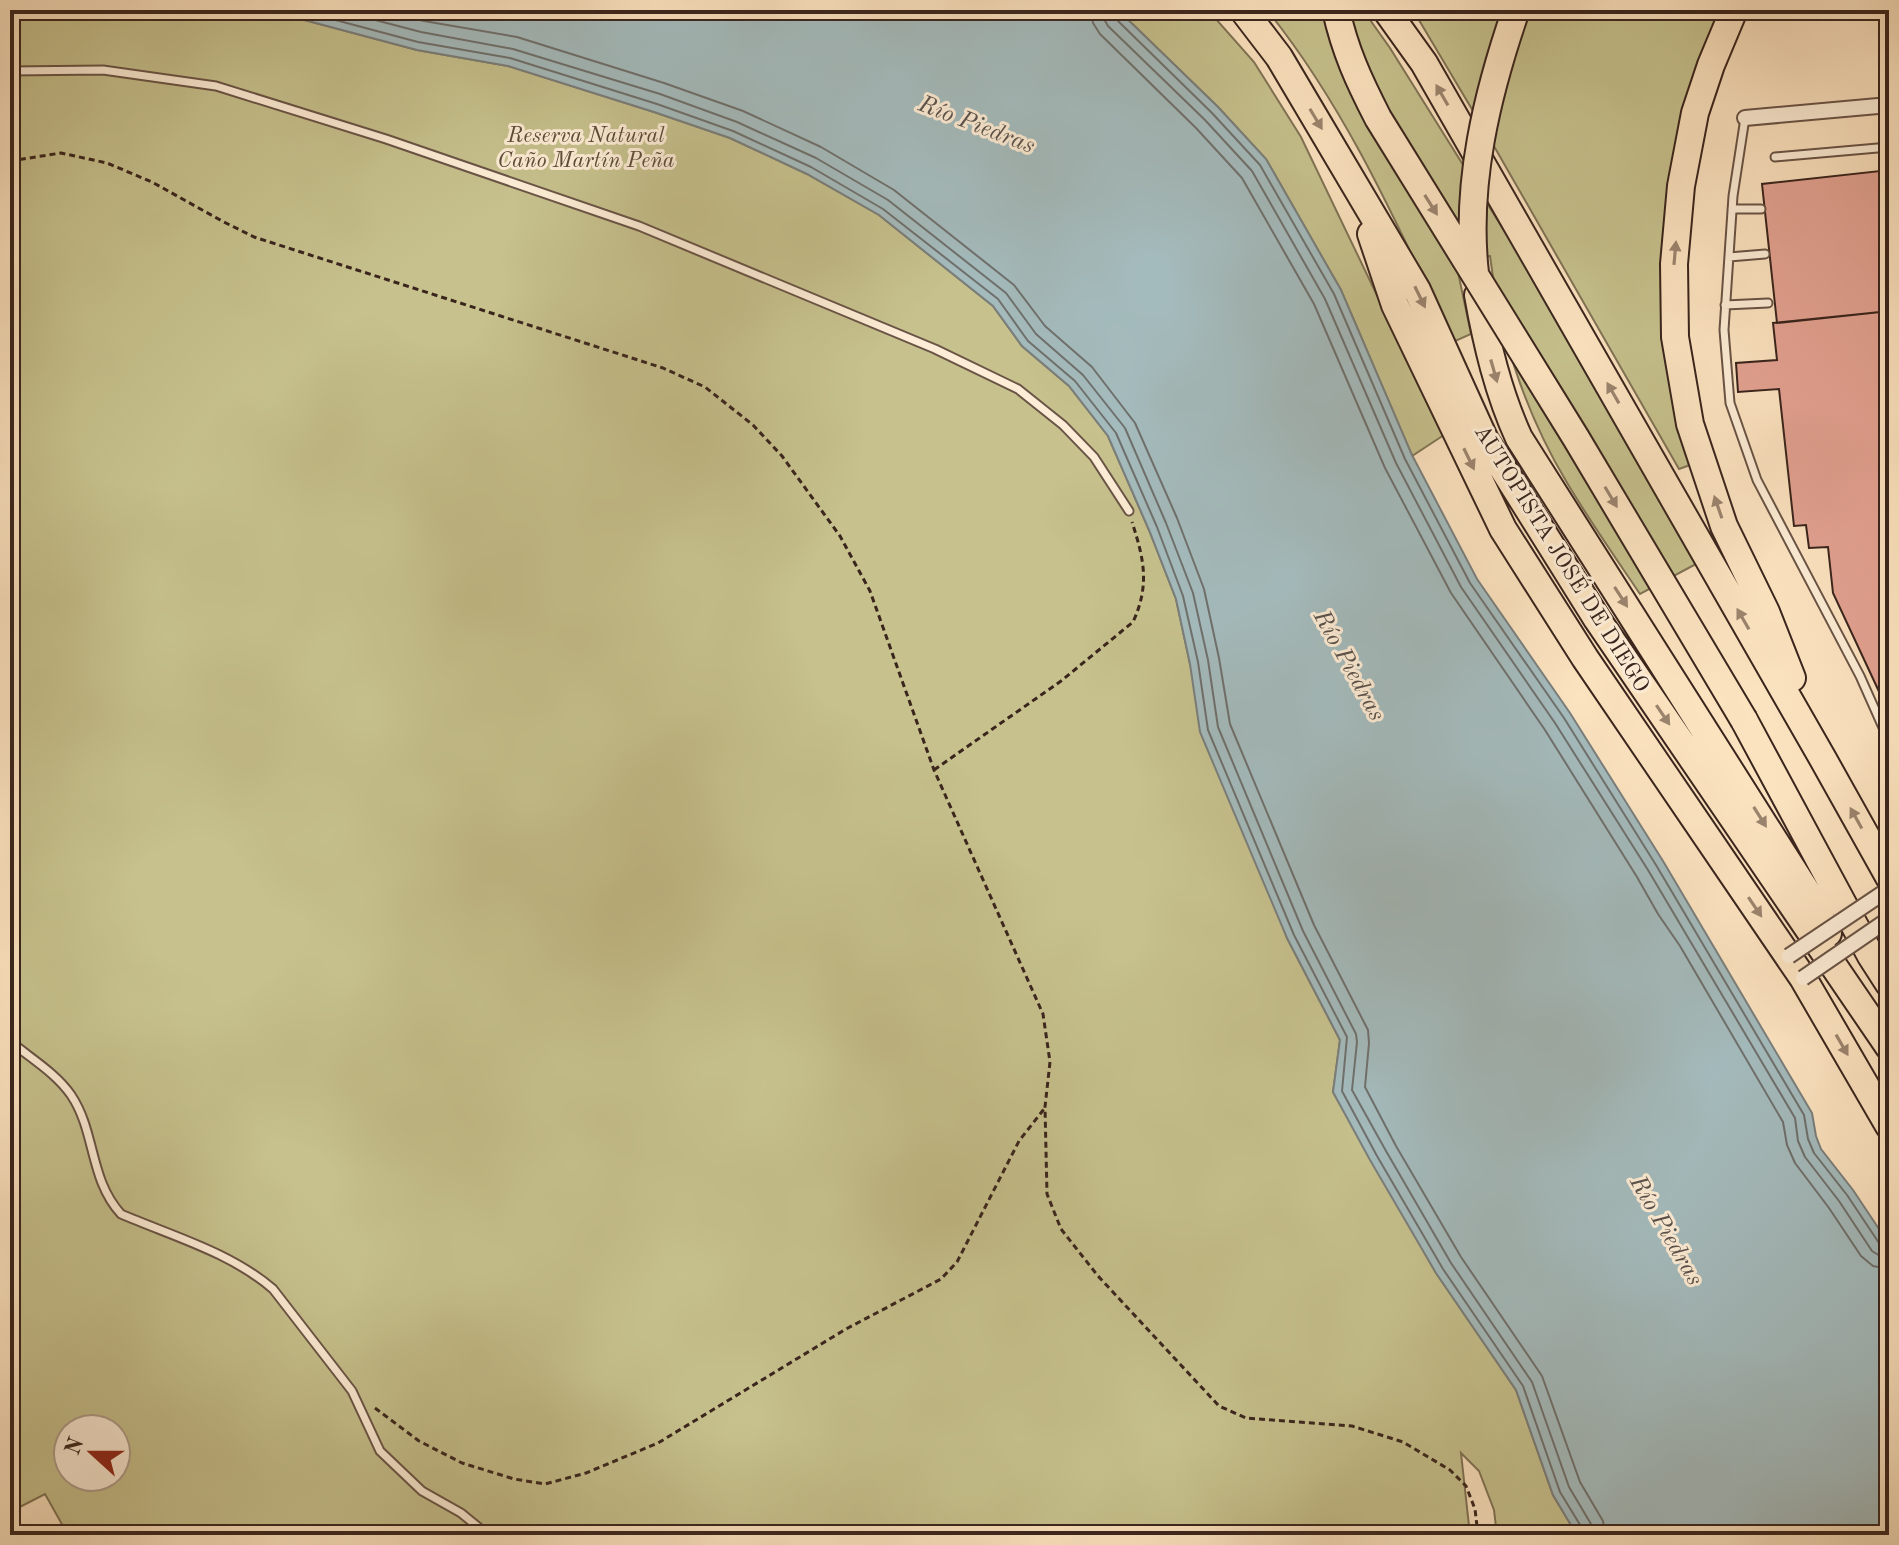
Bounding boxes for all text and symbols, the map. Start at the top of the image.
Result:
one-way arrow [1435,84,1449,106]
water label: Río Piedras [914,92,1038,159]
one-way arrow [1309,108,1323,130]
park label: Reserva Natural Caño Martín Peña [497,125,675,172]
one-way arrow [1423,194,1437,216]
one-way arrow [1669,240,1682,265]
one-way arrow [1413,286,1427,309]
one-way arrow [1489,359,1501,384]
one-way arrow [1607,382,1621,404]
street label: AUTOPISTA JOSÉ DE DIEGO [1470,420,1655,697]
one-way arrow [1462,448,1476,471]
one-way arrow [1604,486,1618,508]
one-way arrow [1711,494,1723,518]
one-way arrow [1614,586,1628,608]
water label: Río Piedras [1308,606,1388,725]
one-way arrow [1736,608,1750,630]
one-way arrow [1655,704,1670,725]
one-way arrow [1753,806,1767,828]
one-way arrow [1849,807,1863,829]
one-way arrow [1747,897,1762,918]
one-way arrow [1835,1034,1849,1056]
water label: Río Piedras [1624,1171,1706,1290]
north arrow [52,1413,132,1493]
text: N [62,1435,89,1458]

